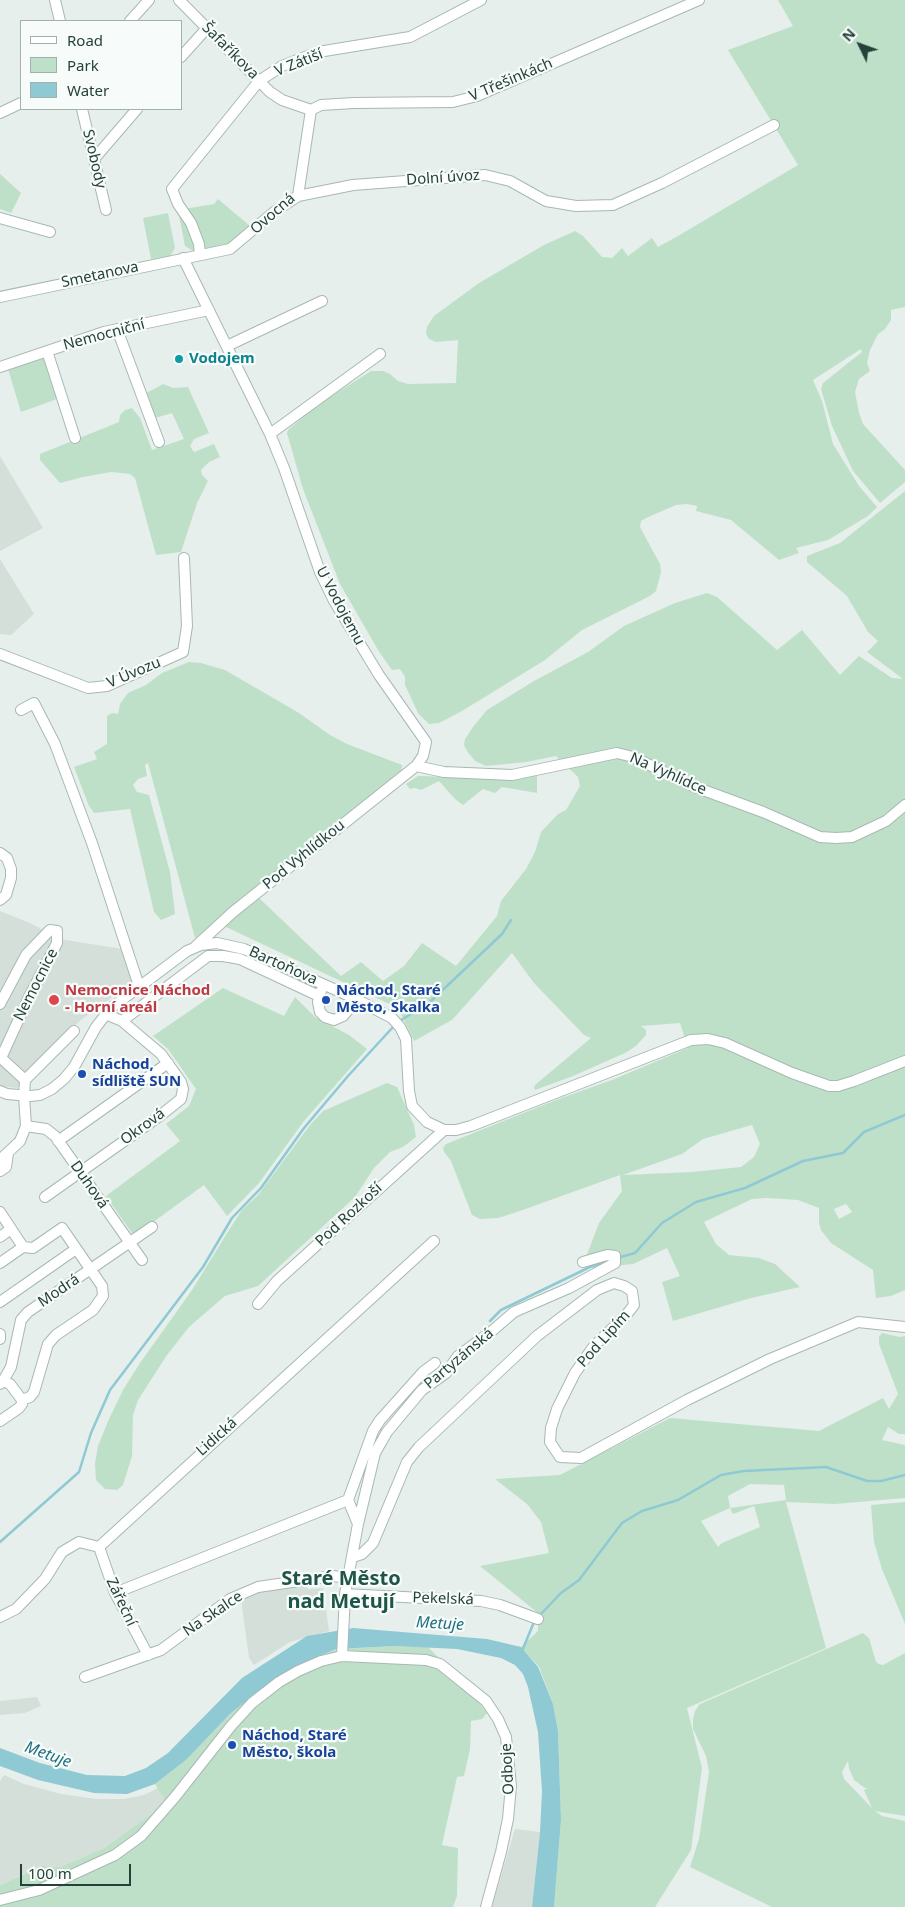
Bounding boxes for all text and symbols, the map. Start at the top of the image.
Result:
street label: Šafaříkova [198,19,262,83]
legend [20,20,182,110]
north arrow [835,20,885,70]
text: N [838,24,859,45]
text: Road [67,30,103,50]
street label: V Zátiší [272,45,326,81]
street label: V Třešinkách [467,54,555,106]
text: Park [67,55,99,75]
text: Water [67,80,109,100]
street label: Svobody [78,128,110,190]
street label: Dolní úvoz [406,166,480,190]
street label: Ovocná [247,190,299,238]
street label: Smetanova [60,258,140,292]
street label: Nemocniční [61,315,147,355]
place label: Vodojem [189,350,255,368]
marker: Vodojem [173,353,185,365]
street label: U Vodojemu [312,564,368,648]
street label: V Úvozu [104,654,164,692]
street label: Na Vyhlídce [627,749,709,799]
street label: Pod Vyhlídkou [259,816,349,894]
street label: Bartoňova [246,943,320,989]
street label: Nemocnice [10,946,62,1024]
place label: Nemocnice Náchod - Horní areál [65,982,210,1017]
place label: Náchod, Staré Město, Skalka [336,982,441,1017]
marker: Nemocnice Náchod - Horní areál [47,993,61,1007]
marker: Náchod, Staré Město, Skalka [320,994,332,1006]
place label: Náchod, sídliště SUN [92,1056,181,1091]
marker: Náchod, sídliště SUN [76,1068,88,1080]
street label: Okrová [117,1105,169,1149]
street label: Duhová [66,1158,112,1212]
street label: Pod Rozkoší [312,1180,386,1250]
street label: Modrá [35,1271,83,1311]
street label: Pod Lipím [574,1307,634,1371]
street label: Partyzánská [421,1325,497,1393]
street label: Lidická [193,1414,241,1460]
district label: Staré Město nad Metují [281,1567,401,1614]
street label: Zářeční [102,1575,140,1629]
street label: Na Skalce [180,1588,246,1640]
street label: Pekelská [412,1589,474,1609]
water label: Metuje [415,1613,465,1635]
place label: Náchod, Staré Město, škola [242,1727,347,1762]
water label: Metuje [22,1738,74,1772]
marker: Náchod, Staré Město, škola [226,1739,238,1751]
street label: Odboje [498,1743,518,1795]
scale bar [22,1854,134,1886]
text: 100 m [28,1863,72,1883]

